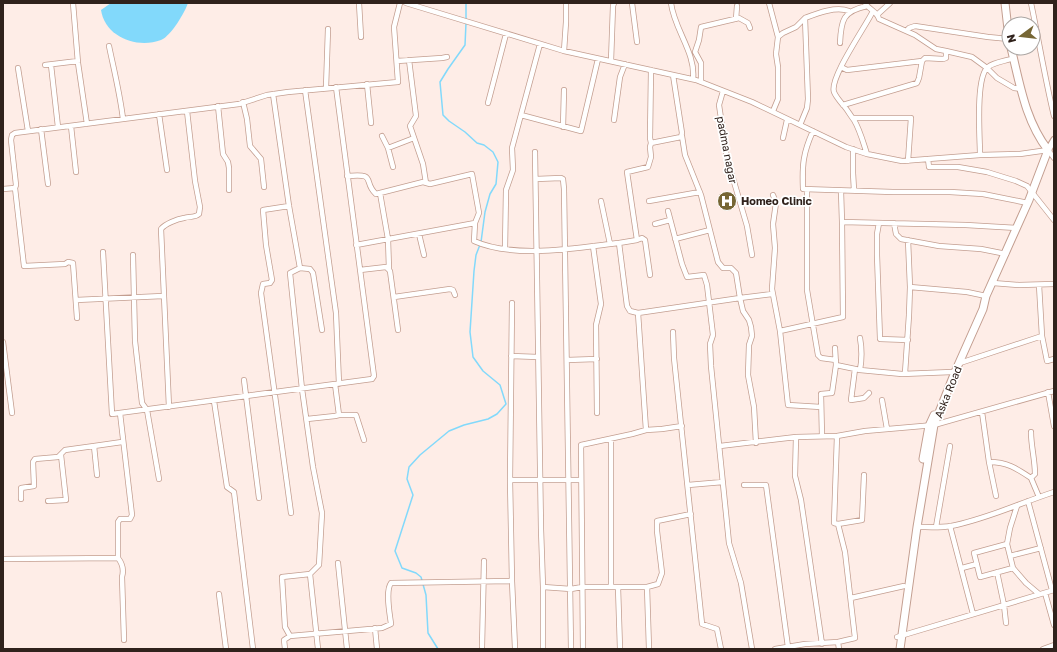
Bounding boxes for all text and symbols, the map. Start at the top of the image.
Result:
north arrow [1001,16,1041,56]
text: N [1003,33,1018,44]
street label: padma nagar [715,115,741,186]
hospital icon: Homeo Clinic [716,190,738,212]
place label: Homeo Clinic [741,194,813,207]
street label: Aska Road [931,364,964,420]

